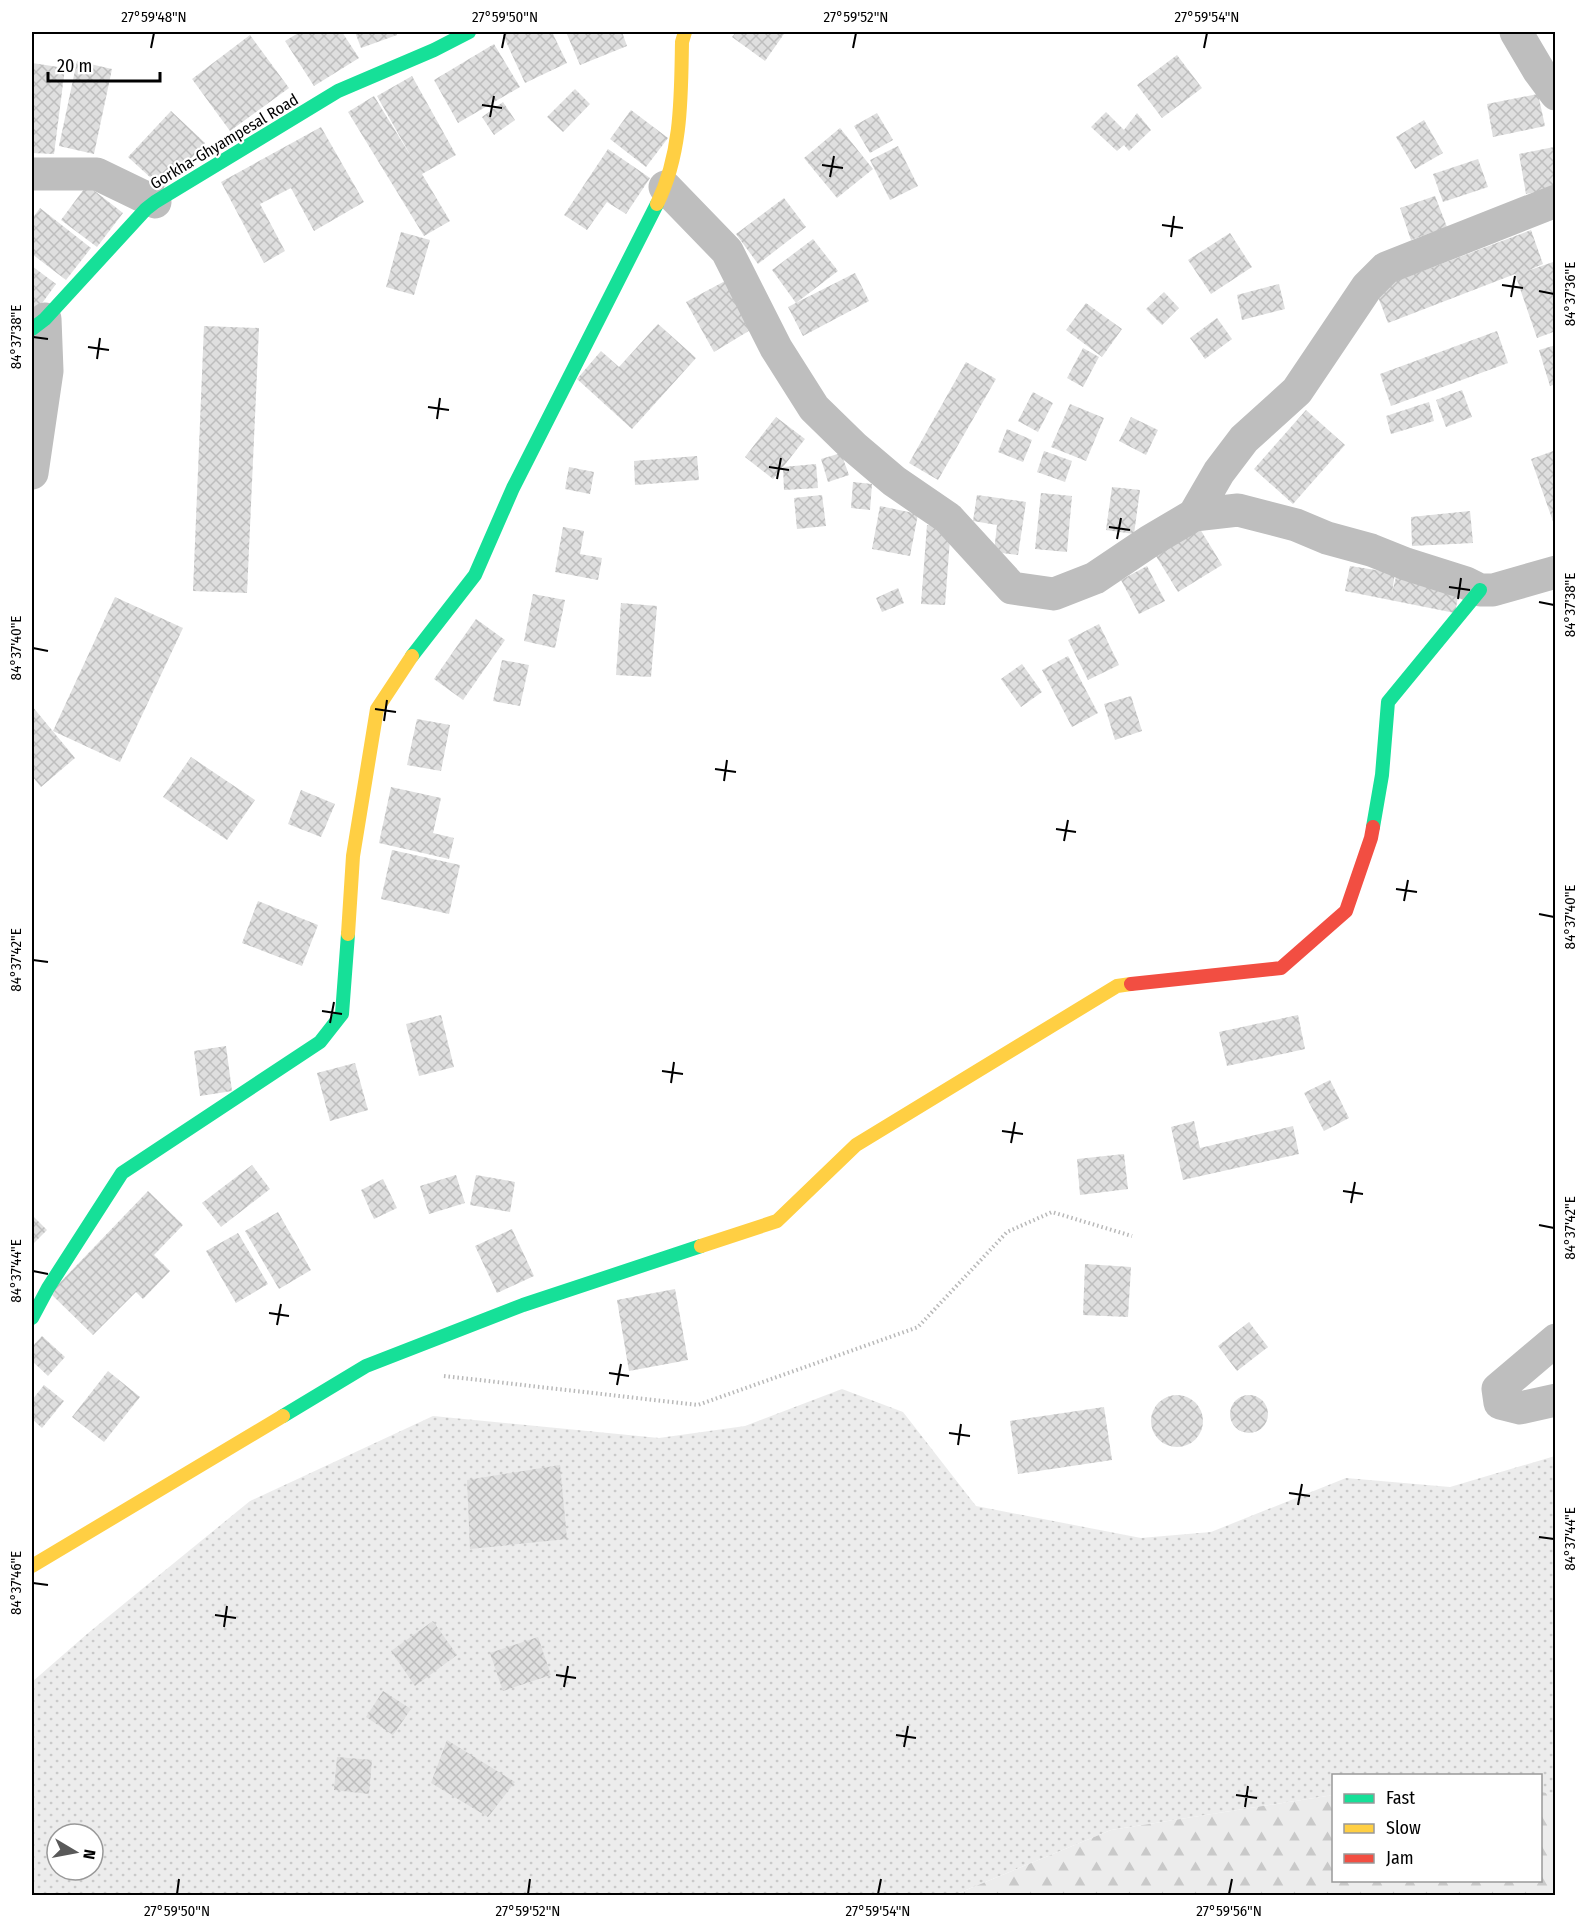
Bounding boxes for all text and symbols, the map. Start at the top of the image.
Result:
text: 27°59'48"N [121,8,187,26]
text: 27°59'50"N [472,8,538,26]
text: 27°59'52"N [824,8,888,26]
text: 27°59'54"N [1175,8,1239,26]
scale bar [48,45,160,83]
text: 20 m [57,55,92,77]
street label: Gorkha-Ghyampesal Road [147,90,302,193]
text: 84°37'36"E [1561,262,1579,326]
text: 84°37'38"E [7,305,25,369]
text: 84°37'38"E [1561,573,1579,637]
text: 84°37'40"E [7,616,25,680]
text: 84°37'40"E [1561,885,1579,949]
text: 84°37'42"E [7,928,25,992]
text: 84°37'42"E [1561,1196,1579,1260]
text: 84°37'44"E [7,1239,25,1303]
text: 84°37'44"E [1561,1507,1579,1571]
text: 84°37'46"E [7,1551,25,1615]
legend [1332,1774,1542,1882]
text: Fast [1386,1787,1415,1809]
text: Slow [1386,1817,1421,1839]
north arrow [45,1822,105,1882]
text: Jam [1386,1847,1414,1869]
text: N [79,1848,99,1861]
text: 27°59'50"N [144,1902,210,1920]
text: 27°59'52"N [496,1902,560,1920]
text: 27°59'54"N [846,1902,910,1920]
text: 27°59'56"N [1196,1902,1262,1920]

